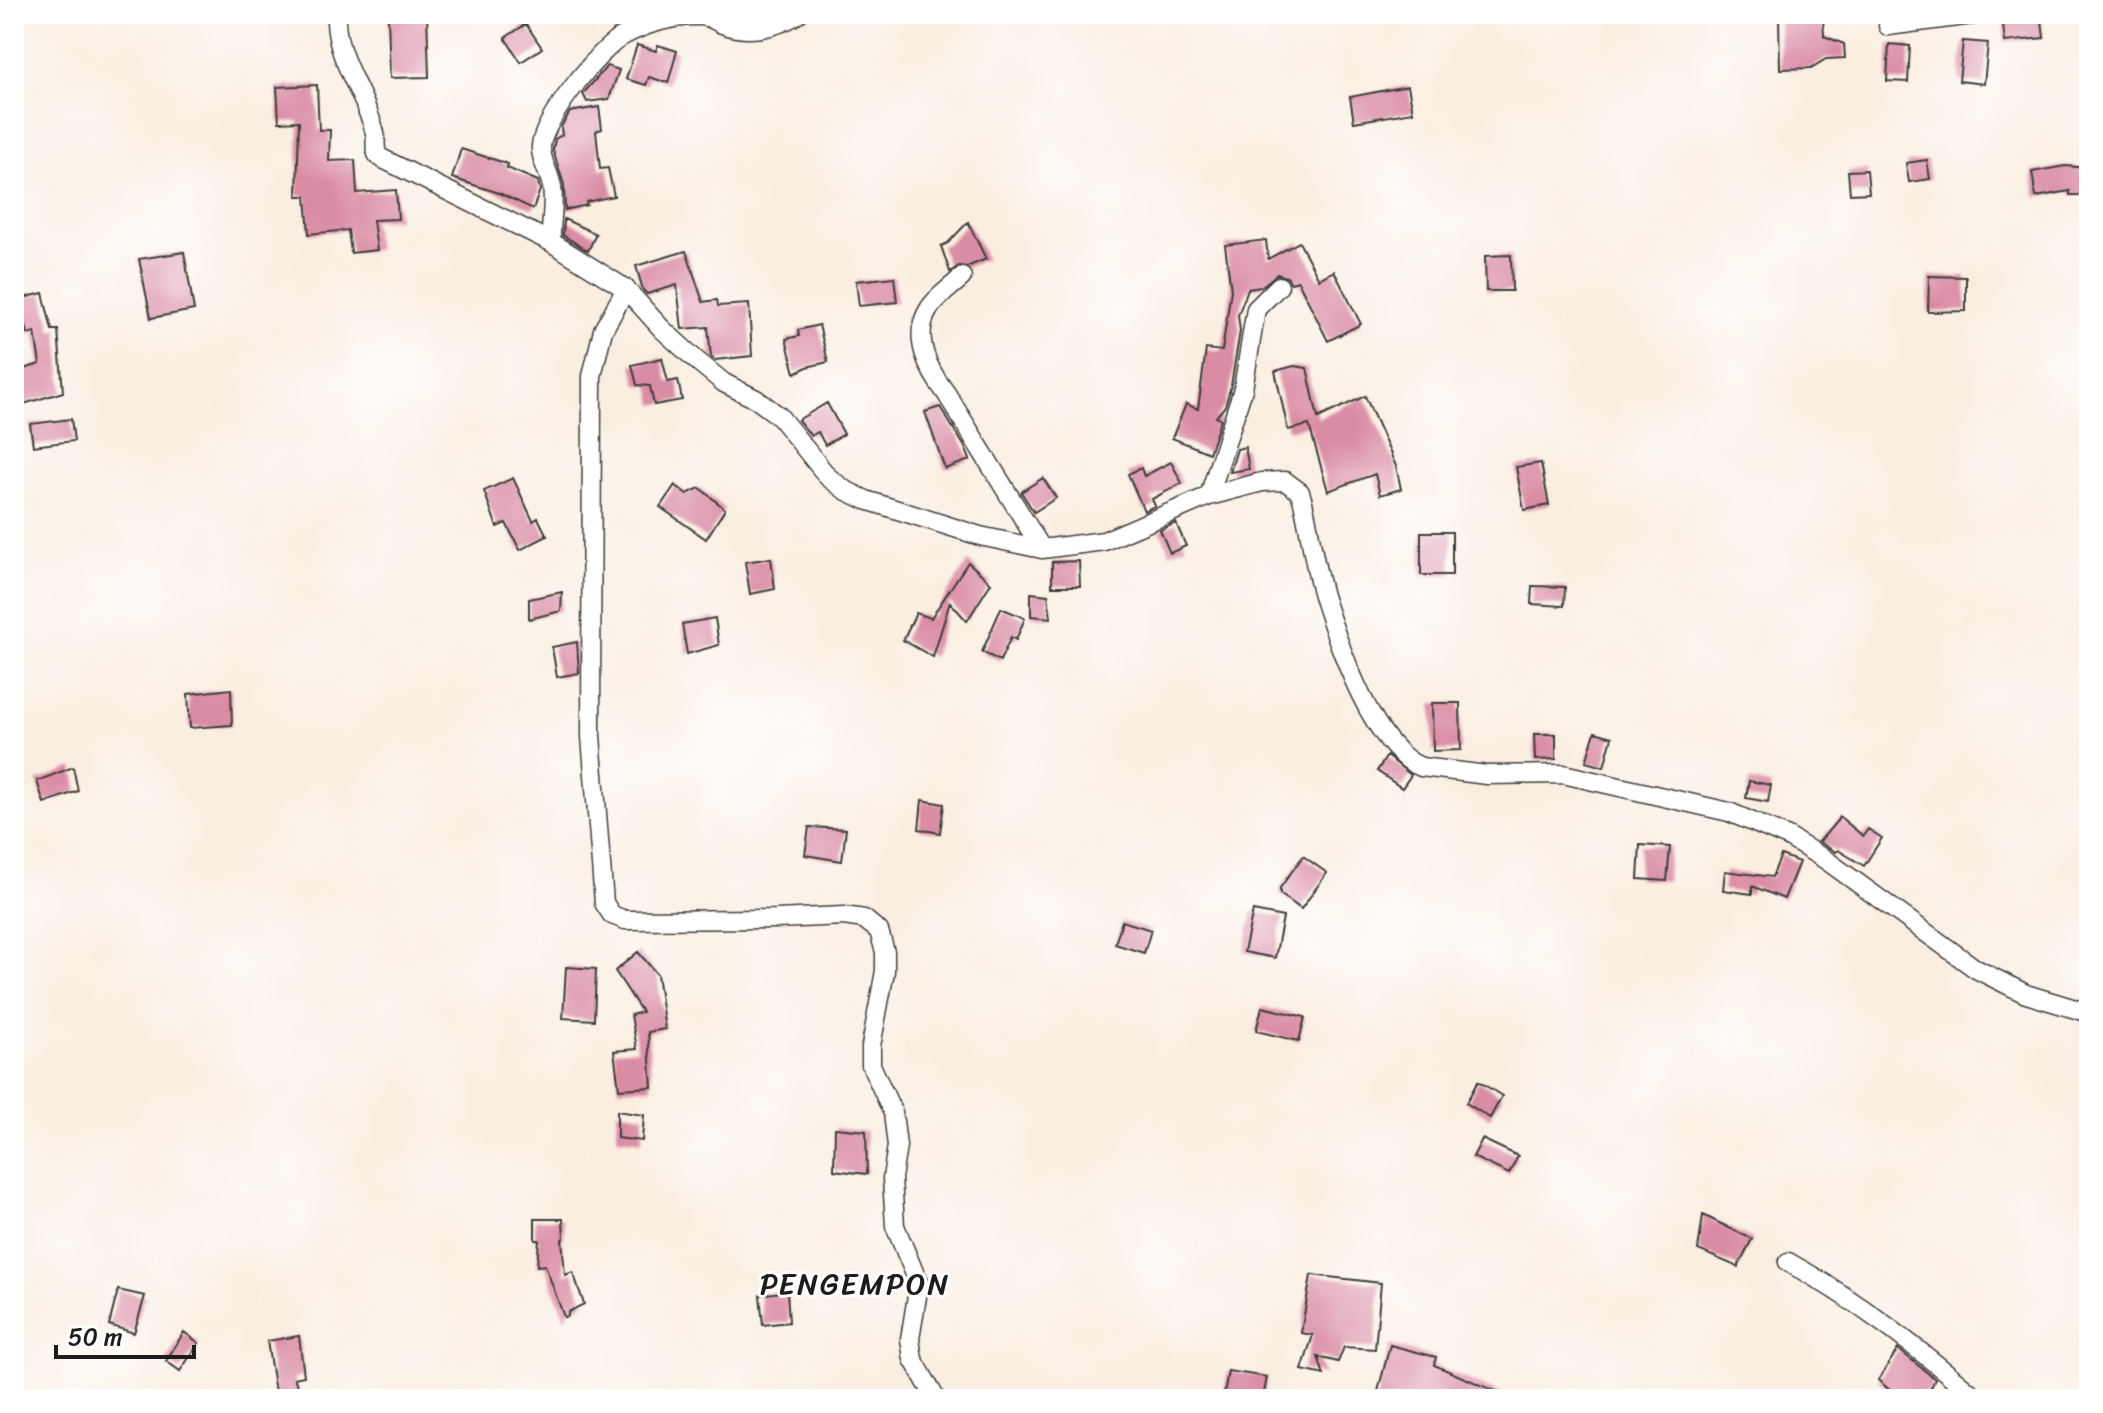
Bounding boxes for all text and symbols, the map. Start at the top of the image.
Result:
district label: PENGEMPON [760,1257,950,1311]
scale bar [56,1309,194,1359]
text: 50 m [68,1316,123,1358]

